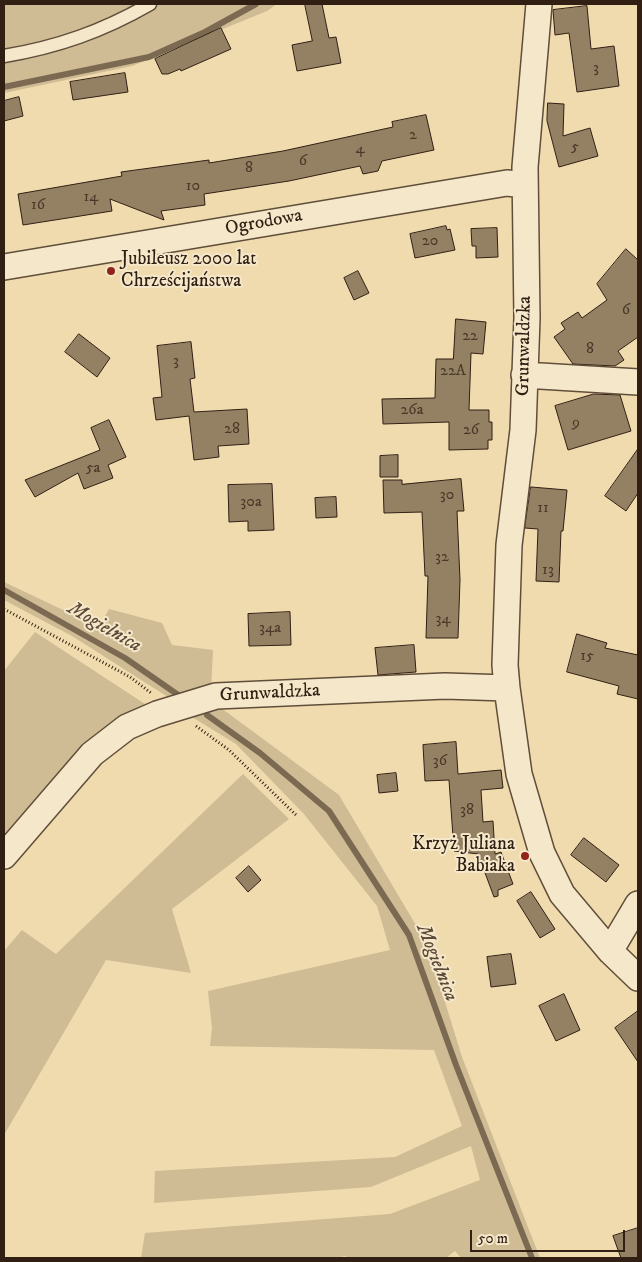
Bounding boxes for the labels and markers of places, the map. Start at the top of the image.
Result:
place label: Jubileusz 2000 lat Chrześcijaństwa [121,249,256,293]
marker: Jubileusz 2000 lat Chrześcijaństwa [105,265,117,277]
place label: Krzyż Juliana Babiaka [412,834,515,878]
marker: Krzyż Juliana Babiaka [519,850,531,862]

